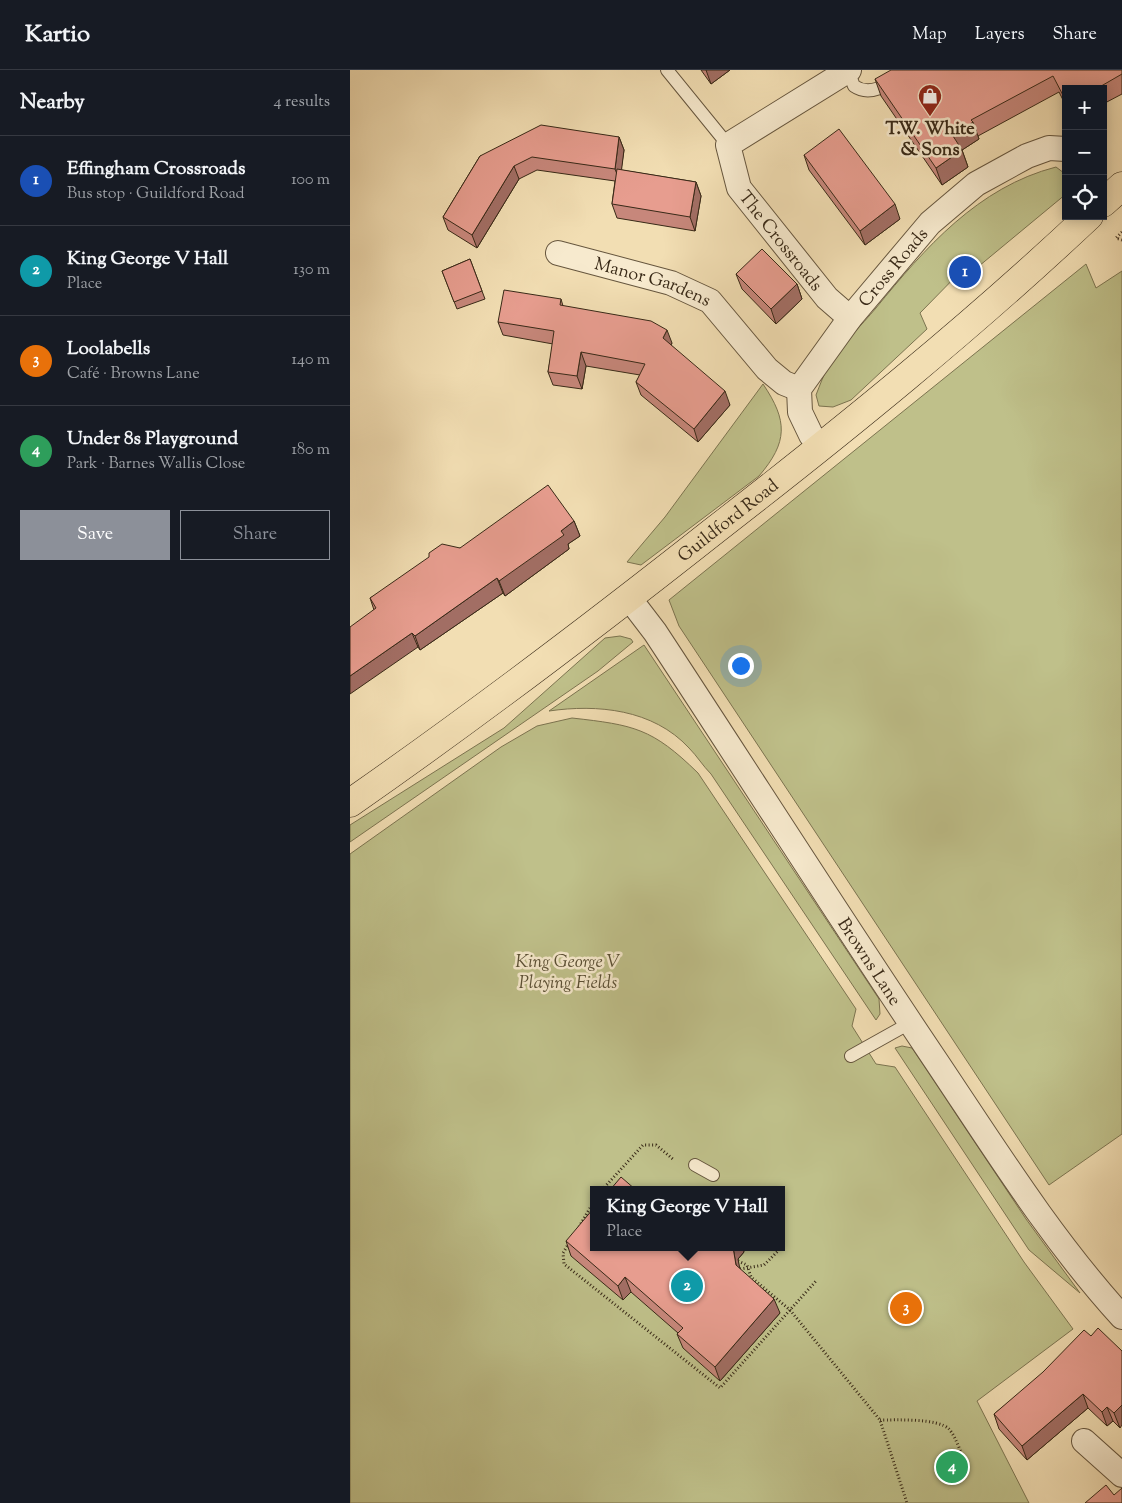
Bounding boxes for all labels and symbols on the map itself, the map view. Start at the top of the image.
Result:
shop icon: T.W. White & Sons [917,83,943,117]
place label: T.W. White & Sons [885,117,975,164]
street label: The Crossroads [731,186,828,298]
street label: Cross Roads [853,223,935,314]
street label: Manor Gardens [591,252,714,315]
pin: 1 [949,253,981,291]
street label: Guildford Road [673,474,785,570]
your location [728,653,754,679]
street label: Browns Lane [830,913,907,1012]
park label: King George V Playing Fields [515,950,621,997]
pin: 2 [671,1267,703,1305]
pin: 3 [890,1289,922,1327]
pin: 4 [936,1448,968,1486]

